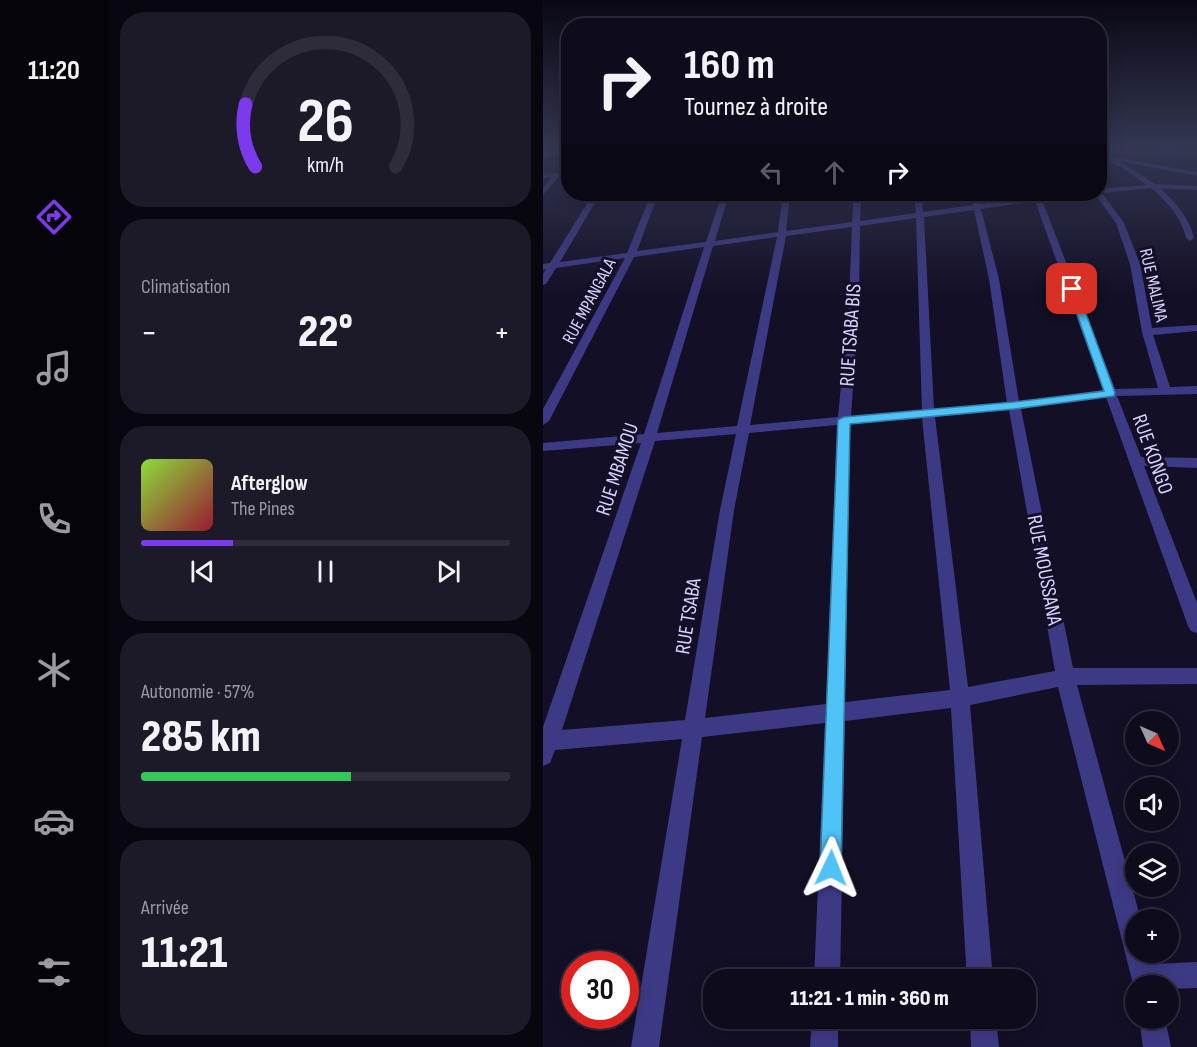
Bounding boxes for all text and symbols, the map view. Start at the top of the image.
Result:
text: 160 m [684,40,775,91]
icon: right [585,42,663,120]
text: 11:20 [28,55,80,87]
text: 26 [297,85,354,160]
text: Tournez à droite [684,91,828,123]
text: km/h [307,153,344,178]
icon: left [755,156,788,189]
icon: ahead [818,156,851,189]
icon: right [881,156,914,189]
icon: directions [33,196,75,238]
street label: RUE MALIMA [1135,246,1172,324]
street label: RUE MPANGALA [558,255,621,347]
pin [1046,263,1097,314]
icon: arrive [1055,272,1088,305]
text: Climatisation [141,275,230,299]
street label: RUE TSABA BIS [834,283,867,387]
text: 22° [298,305,353,360]
text: − [141,313,157,353]
text: + [494,313,510,353]
icon: music [33,347,75,389]
street label: RUE KONGO [1127,411,1178,498]
street label: RUE MBAMOU [591,420,644,519]
text: Afterglow [231,470,308,497]
text: The Pines [231,497,295,521]
icon: phone [33,498,75,540]
street label: RUE MOUSSANA [1022,513,1068,628]
icon: previous [186,555,219,588]
icon: pause [309,555,342,588]
icon: next [432,555,465,588]
street label: RUE TSABA [670,575,707,656]
icon: climate [33,649,75,691]
text: Autonomie · 57% [141,680,254,704]
text: 285 km [141,710,261,765]
north arrow [1125,711,1179,765]
map controls [1125,711,1179,1029]
button: sound [1125,777,1179,831]
icon: car [33,800,75,842]
position arrow [799,836,863,900]
button: layers [1125,843,1179,897]
text: Arrivée [141,896,189,920]
button: + [1125,909,1179,963]
text: 11:21 [141,926,227,981]
icon: filters [33,951,75,993]
speed limit sign: 30 [561,951,639,1029]
button: − [1125,975,1179,1029]
text: 11:21 · 1 min · 360 m [790,985,949,1012]

